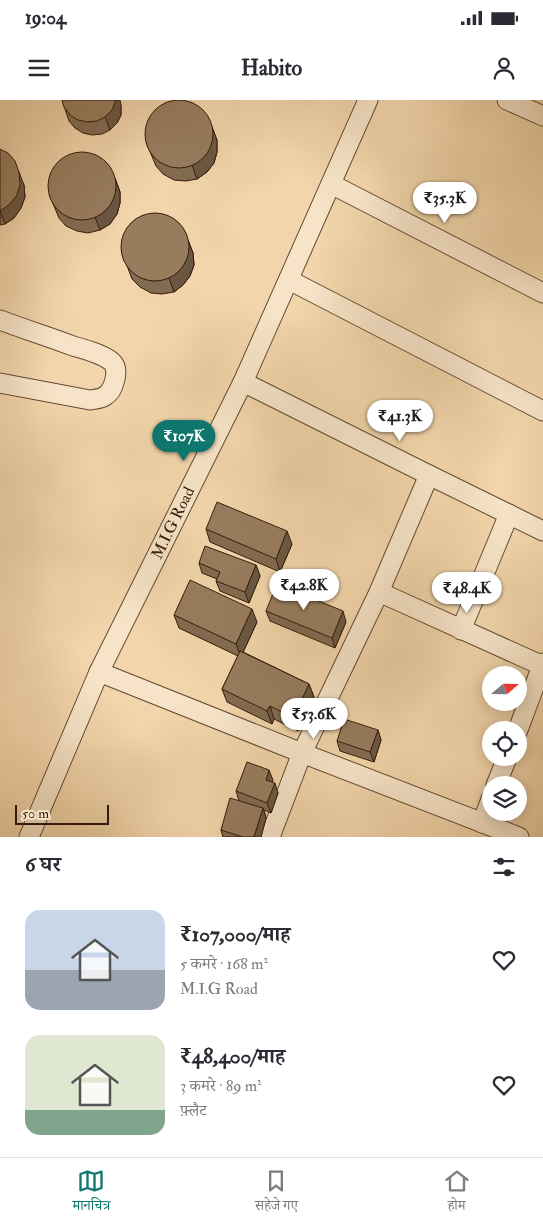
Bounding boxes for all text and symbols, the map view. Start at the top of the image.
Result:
text: 19:04 [25,6,66,30]
icon: menu [25,54,53,82]
text: Habito [241,54,302,82]
icon: person [490,54,518,82]
pin: ₹35.3K [404,182,486,224]
text: ₹35.3K [424,188,466,208]
pin: ₹41.3K [359,400,441,442]
text: ₹41.3K [378,406,422,426]
pin: ₹107K [149,420,219,462]
text: ₹107K [163,426,205,446]
street label: M.I.G Road [147,483,199,562]
pin: ₹42.8K [263,568,345,611]
pin: ₹48.4K [426,572,508,614]
text: ₹42.8K [280,575,328,595]
text: ₹48.4K [443,578,491,598]
north arrow [482,666,528,711]
map controls [482,666,527,821]
pin: ₹53.6K [273,698,355,740]
text: ₹53.6K [292,704,336,724]
button: locate [482,721,527,766]
button: layers [482,776,527,821]
scale bar [15,802,109,825]
text: 50 m [22,805,49,822]
text: 6 घर [25,851,61,878]
icon: filters [490,853,518,881]
text: ₹107,000/माह [180,921,290,948]
icon: home [65,930,125,990]
icon: heart [490,946,518,974]
text: 5 कमरे · 168 m² [180,954,268,974]
text: M.I.G Road [180,979,258,999]
text: ₹48,400/माह [180,1043,285,1070]
icon: home [65,1055,125,1115]
icon: heart [490,1071,518,1099]
text: 3 कमरे · 89 m² [180,1076,262,1096]
text: फ़्लैट [180,1101,207,1121]
tab: मानचित्र [72,1167,110,1219]
tab: सहेजे गए [255,1167,298,1219]
tab: होम [443,1167,471,1219]

